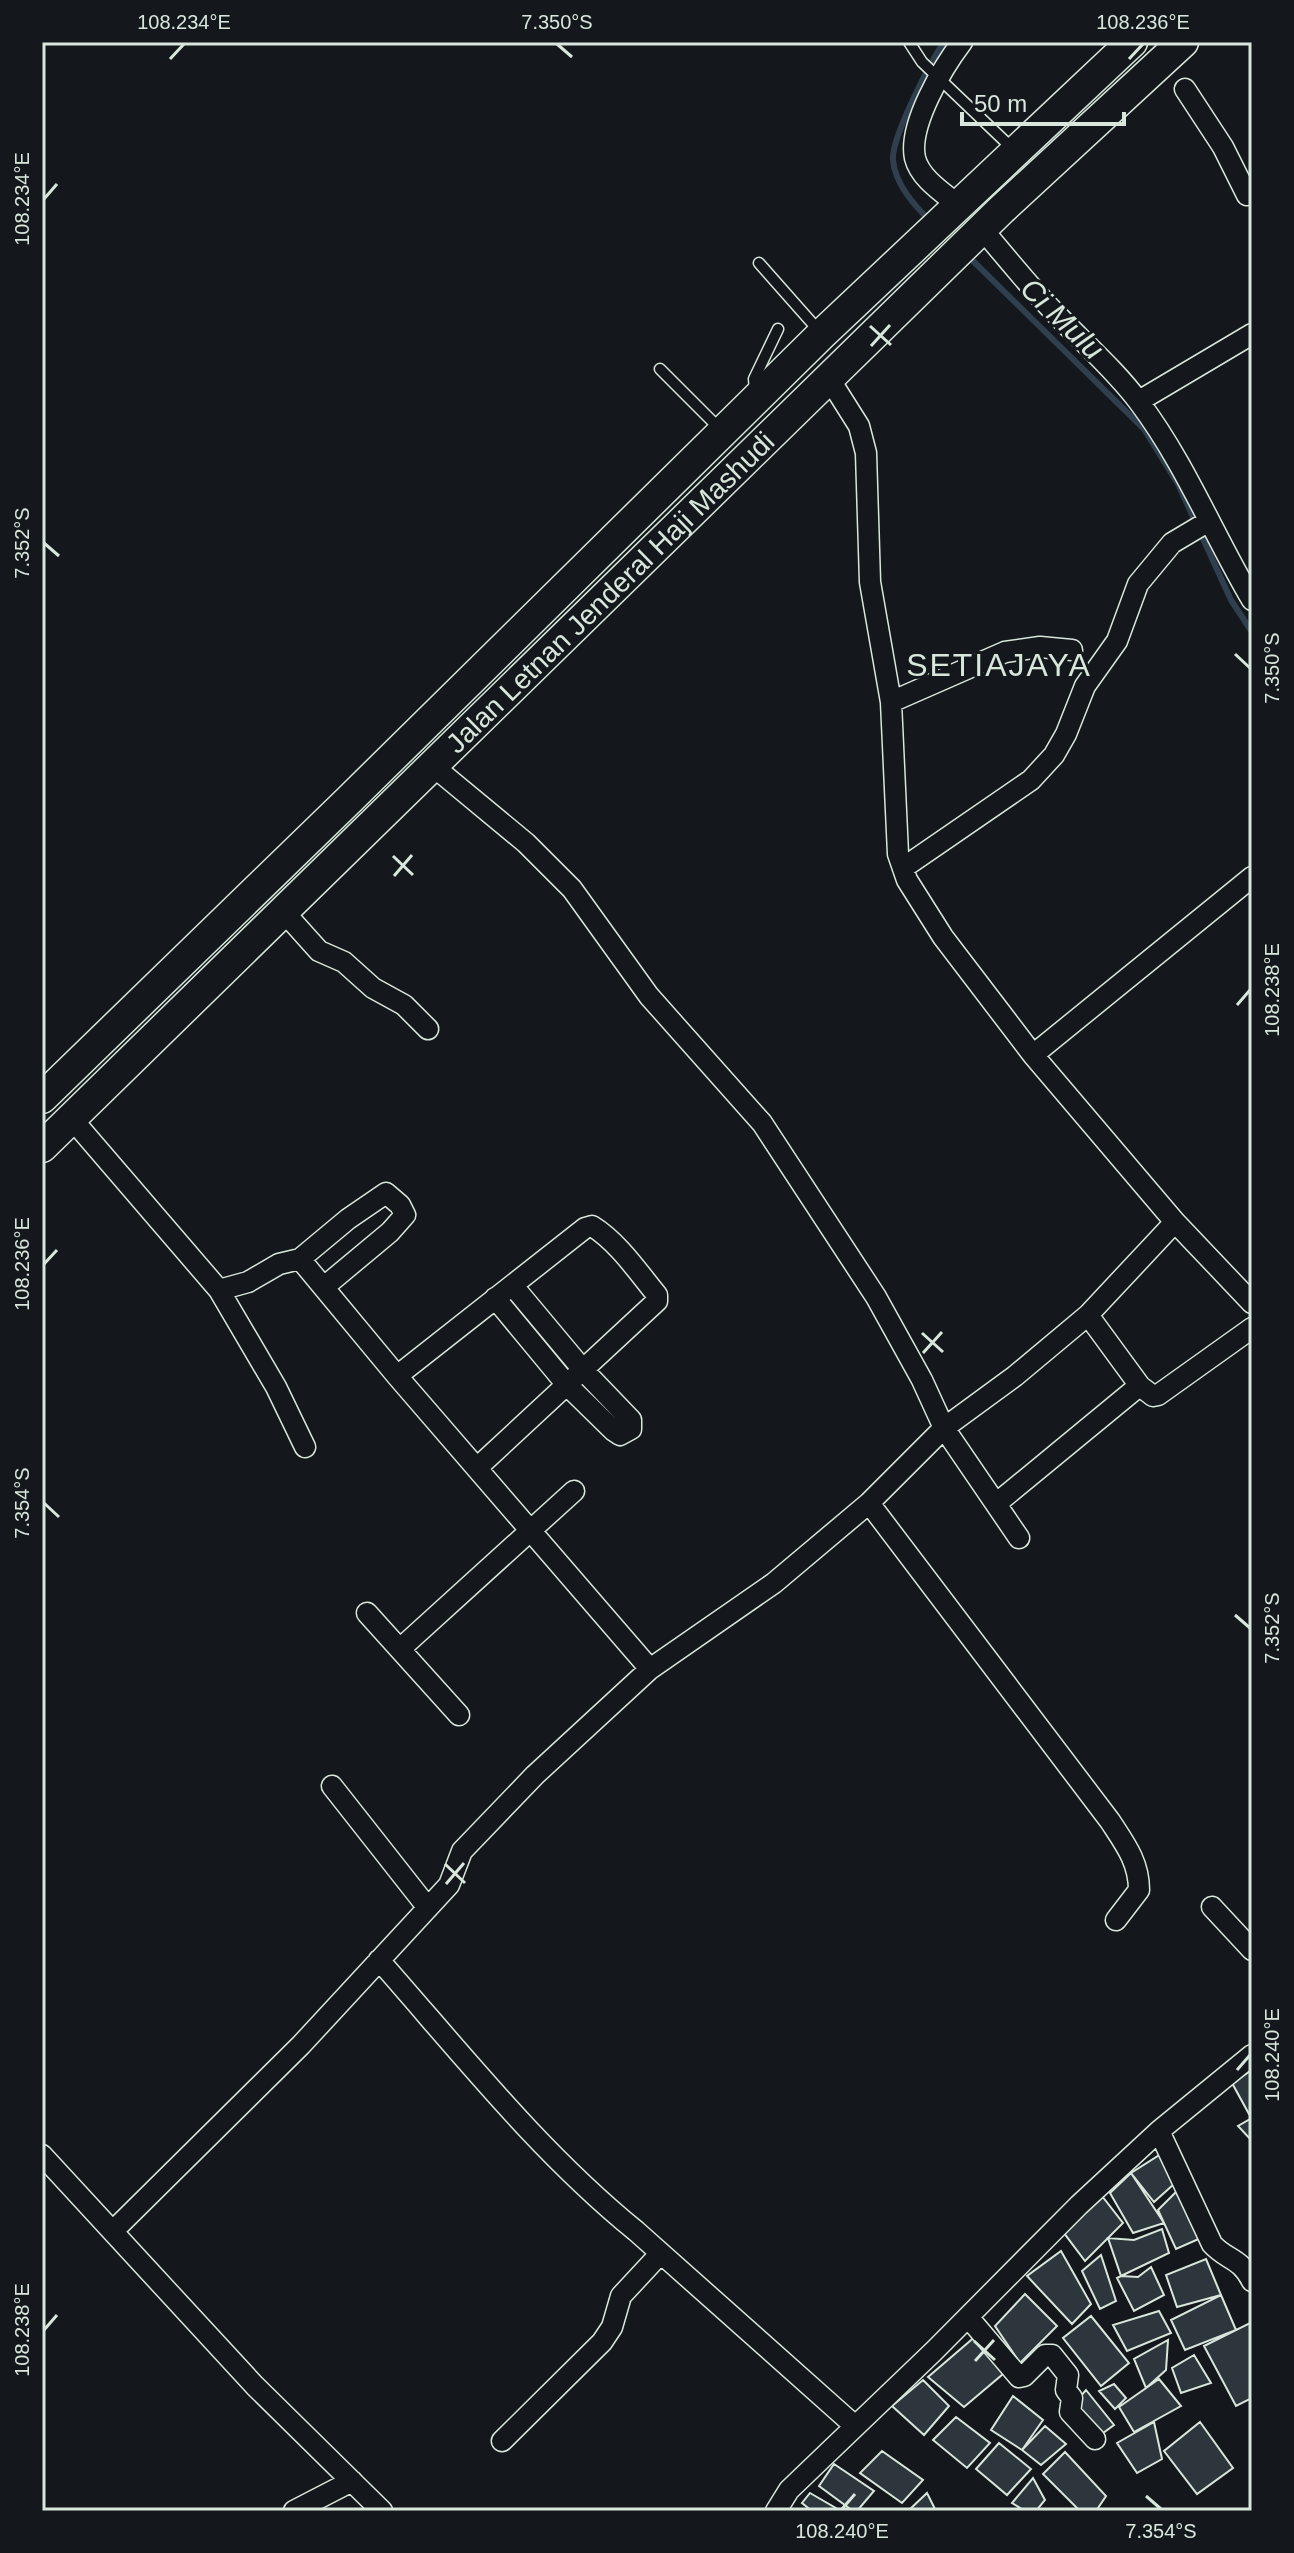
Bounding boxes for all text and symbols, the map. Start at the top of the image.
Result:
text: 108.234°E [137,11,231,33]
text: 7.350°S [521,11,593,33]
text: 108.236°E [1096,11,1190,33]
scale bar [962,76,1124,126]
text: 50 m [974,90,1027,117]
text: 108.234°E [11,152,33,246]
water label: Ci Mulu [1014,271,1111,366]
street label: Jalan Letnan Jenderal Haji Mashudi [440,426,780,759]
text: 7.352°S [11,507,33,579]
text: 7.350°S [1261,632,1283,704]
district label: SETIAJAYA [906,647,1092,683]
text: 108.238°E [1261,943,1283,1037]
text: 108.236°E [11,1217,33,1311]
text: 7.354°S [11,1467,33,1539]
text: 7.352°S [1261,1592,1283,1664]
text: 108.240°E [1261,2008,1283,2102]
text: 108.238°E [11,2283,33,2377]
text: 108.240°E [795,2520,889,2542]
text: 7.354°S [1125,2520,1197,2542]

